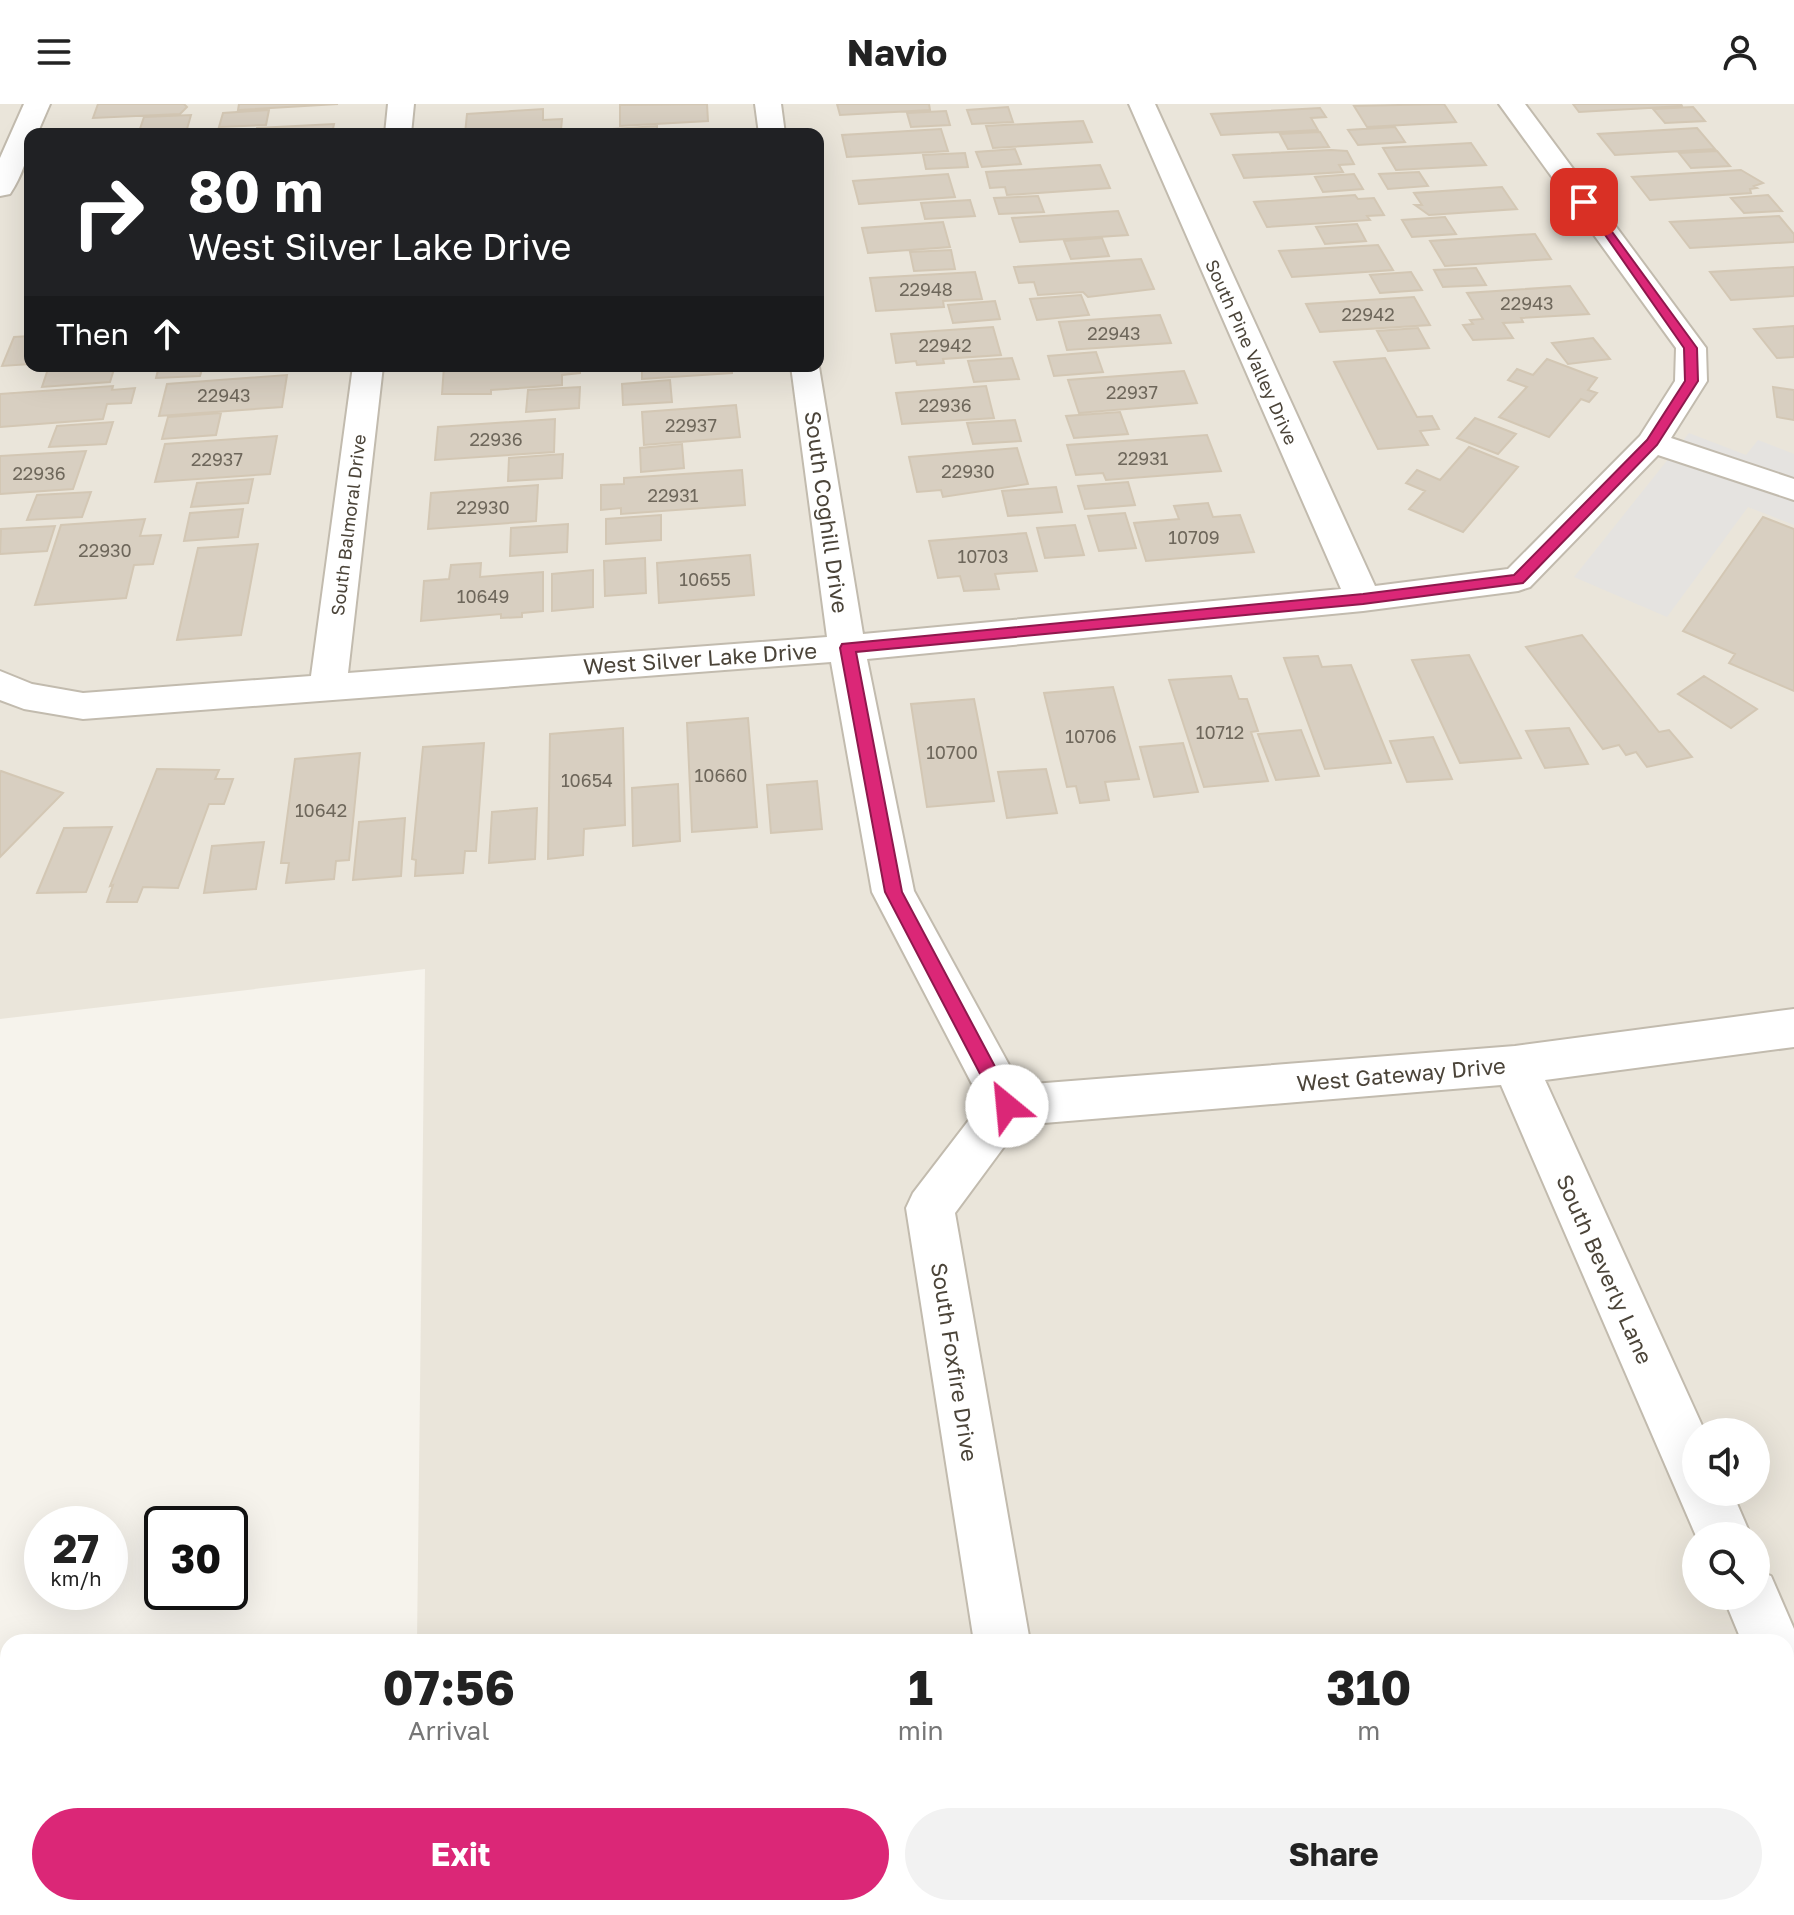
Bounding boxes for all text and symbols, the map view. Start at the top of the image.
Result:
icon: menu [32,30,76,74]
icon: person [1718,30,1762,74]
text: Navio [847,31,947,74]
text: 80 m [188,157,323,224]
icon: right [56,160,160,264]
pin [1550,168,1618,236]
icon: arrive [1562,180,1606,224]
text: West Silver Lake Drive [188,225,571,268]
street label: South Pine Valley Drive [1201,256,1303,448]
house number: 22948 [899,278,953,300]
house number: 22943 [1500,292,1554,314]
house number: 22942 [1341,303,1395,325]
icon: ahead [145,312,189,356]
text: Then [56,316,129,352]
house number: 22943 [1087,322,1141,344]
house number: 22942 [918,334,972,356]
house number: 22937 [1106,381,1158,403]
house number: 22943 [197,384,251,406]
house number: 22936 [918,394,972,416]
street label: South Coghill Drive [799,409,855,615]
house number: 22937 [665,414,717,436]
house number: 22936 [469,428,523,450]
street label: South Balmoral Drive [326,433,370,617]
house number: 22931 [1117,447,1169,469]
house number: 22937 [191,448,243,470]
house number: 22930 [941,460,995,482]
house number: 22936 [12,462,66,484]
house number: 22931 [647,484,699,506]
house number: 22930 [456,496,510,518]
house number: 10709 [1168,526,1220,548]
house number: 22930 [78,539,132,561]
house number: 10703 [957,545,1009,567]
house number: 10655 [679,568,731,590]
house number: 10649 [457,585,509,607]
street label: West Silver Lake Drive [582,636,818,680]
house number: 10712 [1196,721,1244,743]
house number: 10706 [1065,725,1117,747]
house number: 10700 [926,741,978,763]
house number: 10660 [695,764,747,786]
house number: 10654 [561,769,613,791]
house number: 10642 [295,799,347,821]
street label: West Gateway Drive [1295,1051,1507,1097]
position arrow [965,1064,1049,1148]
street label: South Beverly Lane [1551,1170,1659,1368]
street label: South Foxfire Drive [926,1261,984,1463]
map controls [1682,1418,1770,1610]
button: sound [1682,1418,1770,1506]
speed limit sign: 30 [144,1506,248,1610]
button: search [1682,1522,1770,1610]
text: 27 [53,1524,99,1572]
text: km/h [51,1566,101,1590]
text: 07:56 [383,1658,515,1716]
text: 1 [908,1658,933,1716]
text: 310 [1326,1658,1411,1716]
text: Arrival [408,1715,490,1746]
text: min [898,1715,944,1746]
text: m [1357,1715,1380,1746]
button: Exit [32,1808,889,1900]
button: Share [905,1808,1762,1900]

